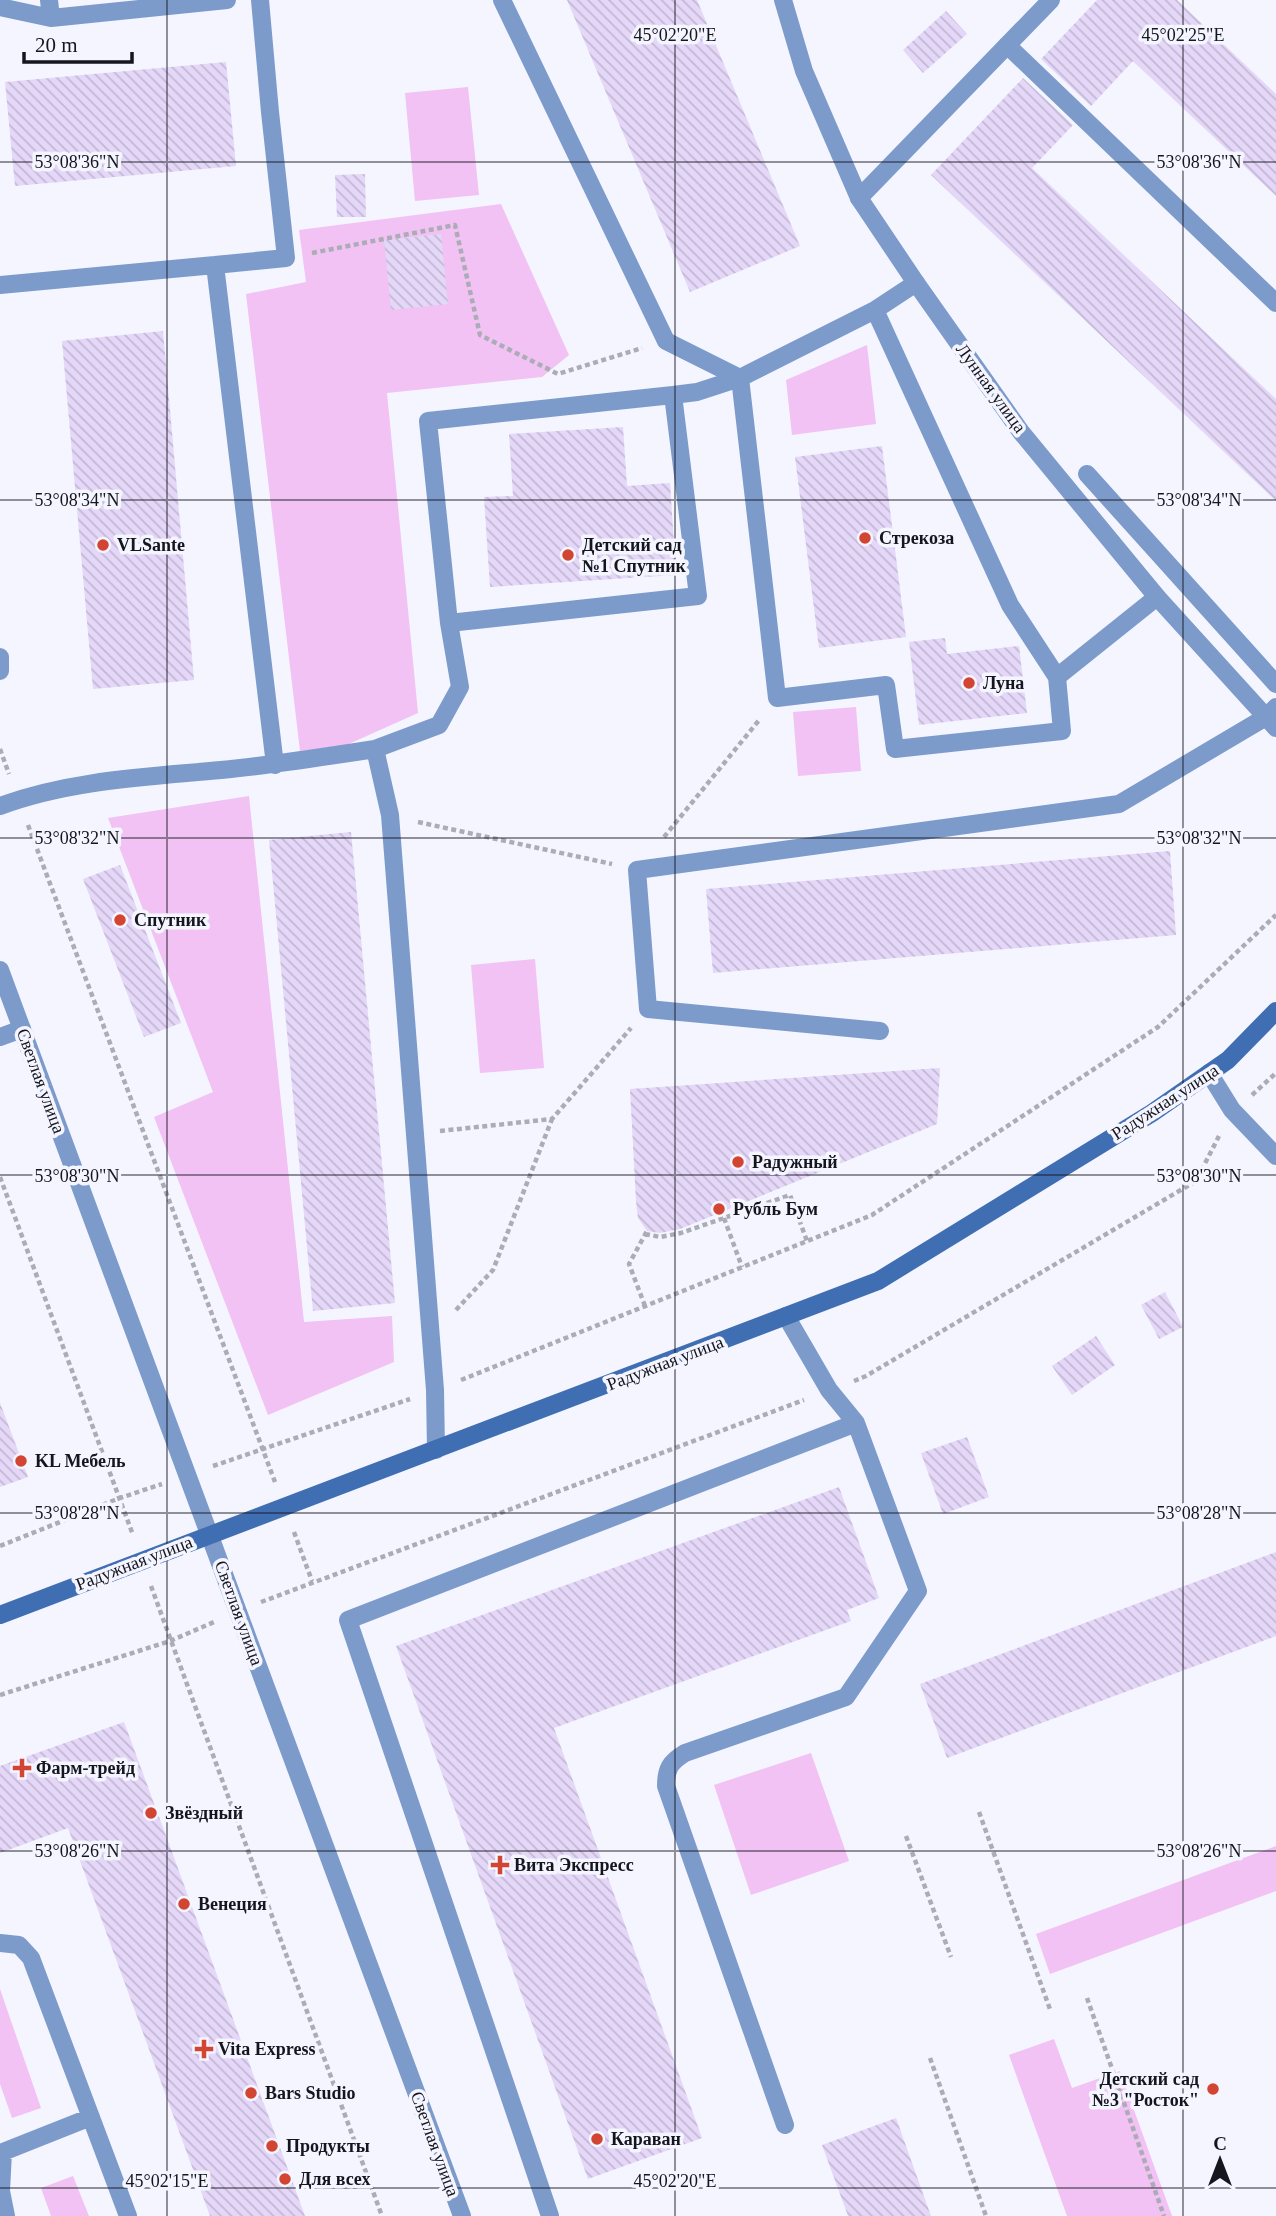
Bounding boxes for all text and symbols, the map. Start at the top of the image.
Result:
scale bar [24,21,133,65]
text: 45°02'20"E [634,25,716,45]
text: 45°02'25"E [1142,25,1224,45]
text: 20 m [35,33,78,57]
text: 53°08'36"N [35,152,119,172]
text: 53°08'36"N [1157,152,1241,172]
street label: Лунная улица [952,340,1030,436]
text: 53°08'34"N [35,490,119,510]
text: 53°08'34"N [1157,490,1241,510]
place label: Стрекоза [879,528,954,548]
marker: Стрекоза [857,530,873,546]
place label: VLSante [117,535,185,555]
place label: Детский сад №1 Спутник [582,535,687,576]
marker: VLSante [95,537,111,553]
marker: Детский сад №1 Спутник [560,547,576,563]
place label: Луна [983,673,1024,693]
marker: Луна [961,675,977,691]
text: 53°08'32"N [35,828,119,848]
text: 53°08'32"N [1157,828,1241,848]
place label: Спутник [134,910,207,930]
marker: Спутник [112,912,128,928]
street label: Светлая улица [13,1026,69,1136]
street label: Радужная улица [1108,1060,1222,1144]
place label: Радужный [752,1152,838,1172]
marker: Радужный [730,1154,746,1170]
text: 53°08'30"N [35,1166,119,1186]
text: 53°08'30"N [1157,1166,1241,1186]
place label: Рубль Бум [733,1199,818,1219]
marker: Рубль Бум [711,1201,727,1217]
street label: Радужная улица [604,1332,726,1394]
place label: KL Мебель [35,1451,126,1471]
marker: KL Мебель [13,1453,29,1469]
text: 53°08'28"N [35,1503,119,1523]
text: 53°08'28"N [1157,1503,1241,1523]
street label: Радужная улица [73,1532,195,1594]
street label: Светлая улица [211,1558,267,1668]
place label: Фарм-трейд [36,1758,135,1778]
marker: Фарм-трейд [14,1760,30,1776]
place label: Звёздный [165,1803,243,1823]
marker: Звёздный [143,1805,159,1821]
text: 53°08'26"N [35,1841,119,1861]
text: 53°08'26"N [1157,1841,1241,1861]
place label: Вита Экспресс [514,1855,634,1875]
marker: Вита Экспресс [492,1857,508,1873]
place label: Венеция [198,1894,267,1914]
marker: Венеция [176,1896,192,1912]
place label: Vita Express [218,2039,316,2059]
marker: Vita Express [196,2041,212,2057]
place label: Детский сад №3 "Росток" [1092,2069,1199,2110]
marker: Детский сад №3 "Росток" [1205,2081,1221,2097]
place label: Bars Studio [265,2083,356,2103]
marker: Bars Studio [243,2085,259,2101]
street label: Светлая улица [407,2089,463,2199]
north arrow [1185,2125,1255,2195]
place label: Караван [611,2129,681,2149]
marker: Караван [589,2131,605,2147]
text: С [1213,2133,1227,2154]
place label: Продукты [286,2136,370,2156]
marker: Продукты [264,2138,280,2154]
place label: Для всех [299,2169,371,2189]
text: 45°02'15"E [126,2171,208,2191]
marker: Для всех [277,2171,293,2187]
text: 45°02'20"E [634,2171,716,2191]

